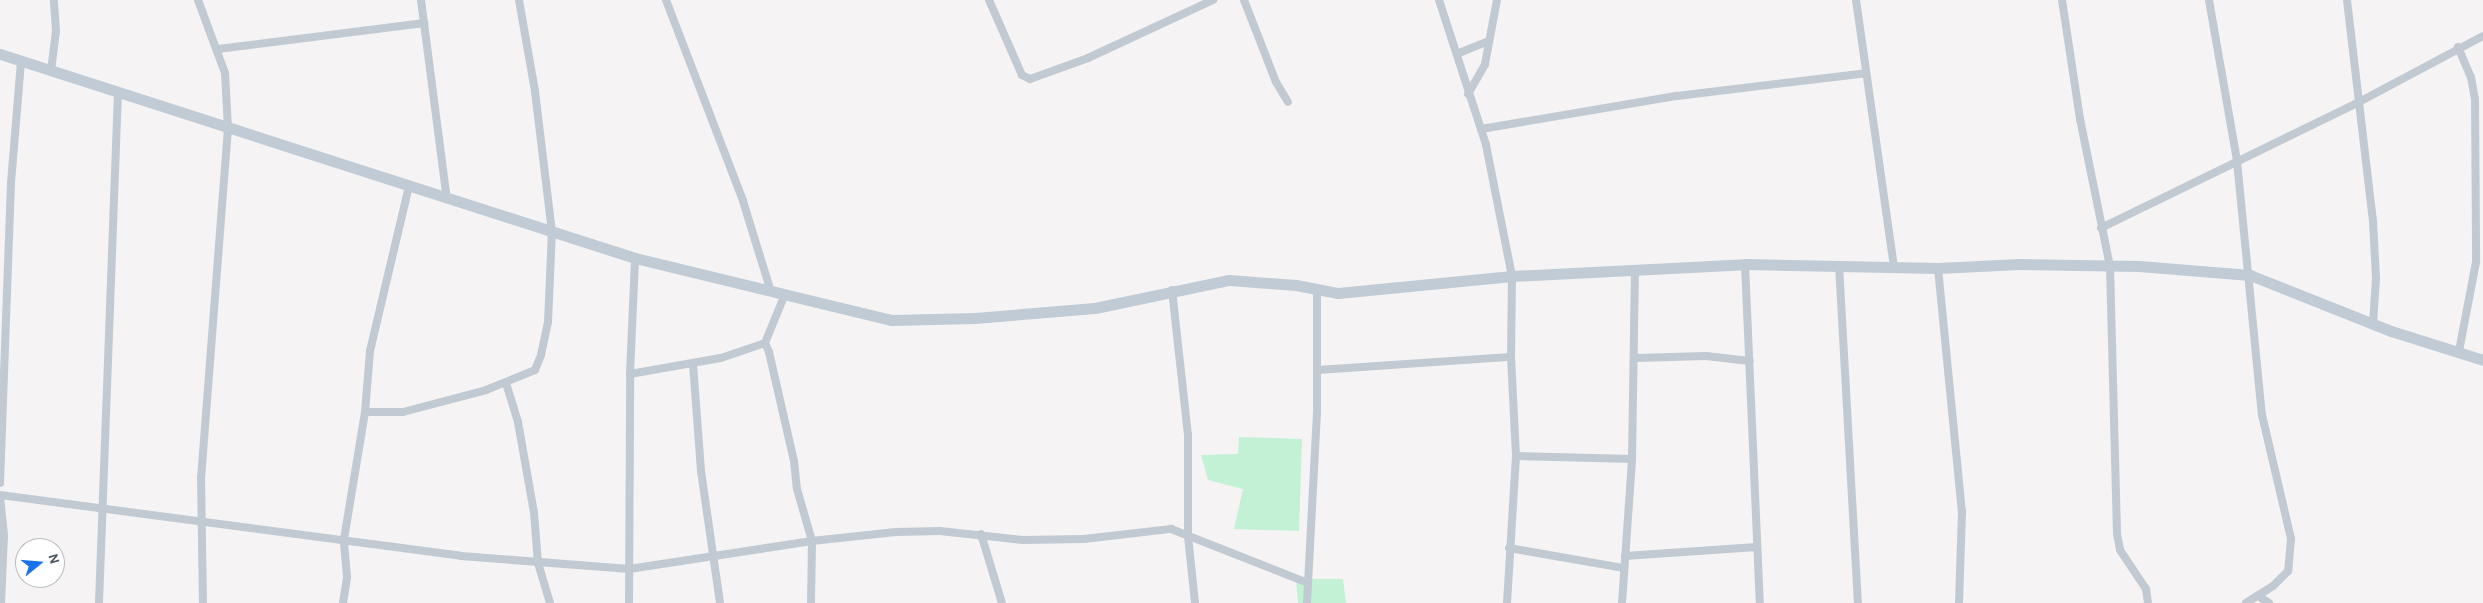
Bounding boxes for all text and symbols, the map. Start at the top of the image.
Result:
north arrow [15,538,65,588]
text: N [45,552,62,566]

